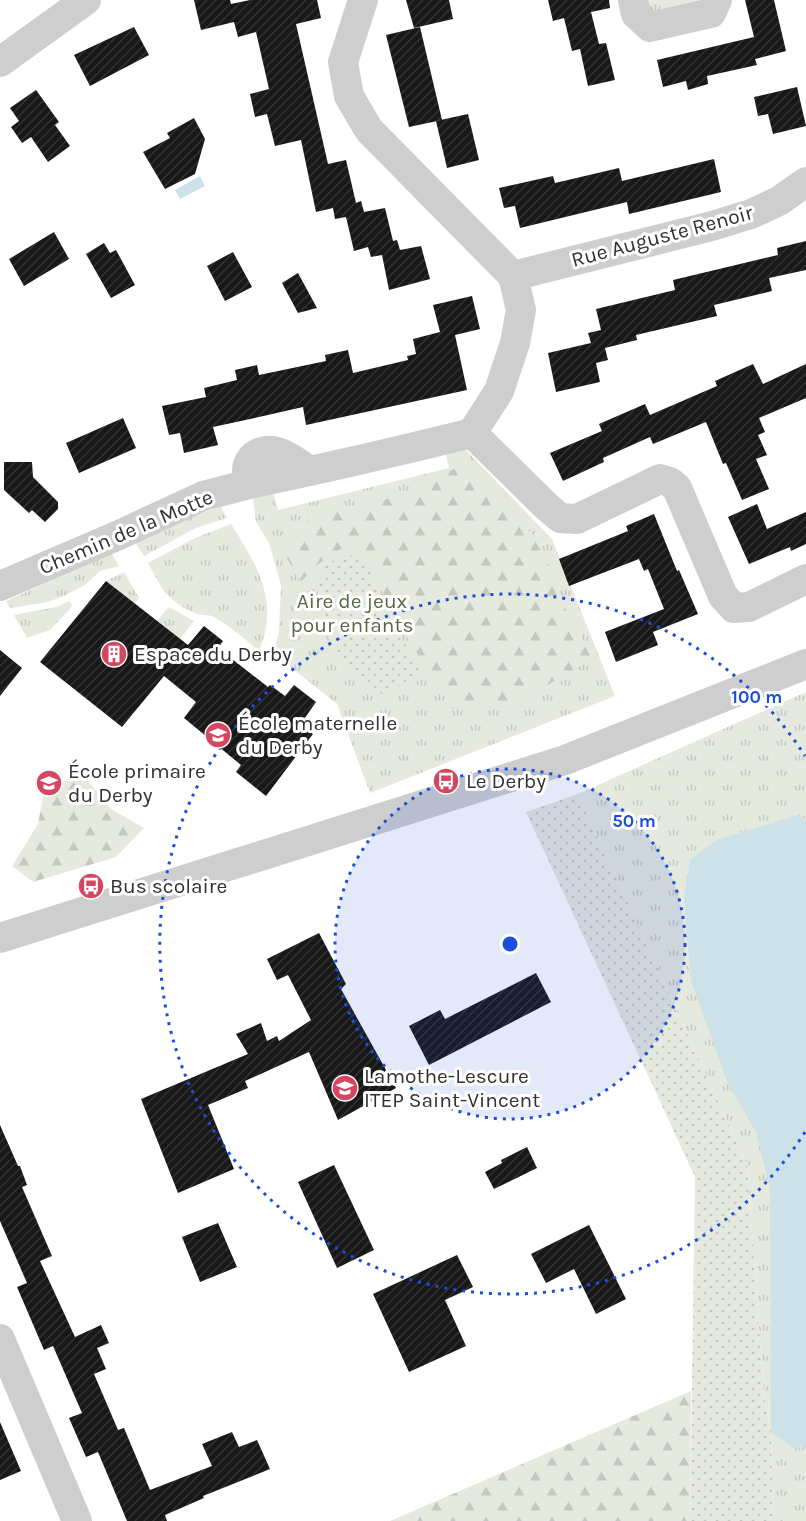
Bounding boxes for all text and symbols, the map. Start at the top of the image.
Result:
street label: Rue Auguste Renoir [569,200,756,272]
street label: Chemin de la Motte [36,485,216,579]
park label: Aire de jeux pour enfants [291,589,413,637]
building icon: Espace du Derby [99,639,129,669]
place label: Espace du Derby [134,642,292,666]
text: 100 m [732,686,782,708]
place label: École maternelle du Derby [238,711,397,759]
school or university icon: École maternelle du Derby [203,720,233,750]
place label: École primaire du Derby [68,759,206,807]
bus stop icon: Le Derby [431,766,461,796]
school or university icon: École primaire du Derby [34,768,64,798]
place label: Le Derby [466,769,546,793]
text: 50 m [612,810,656,832]
bus stop icon: Bus scolaire [76,871,106,901]
place label: Bus scolaire [110,874,227,898]
centre of rings [500,934,520,954]
place label: Lamothe-Lescure ITEP Saint-Vincent [364,1064,540,1112]
school or university icon: Lamothe-Lescure ITEP Saint-Vincent [330,1073,360,1103]

